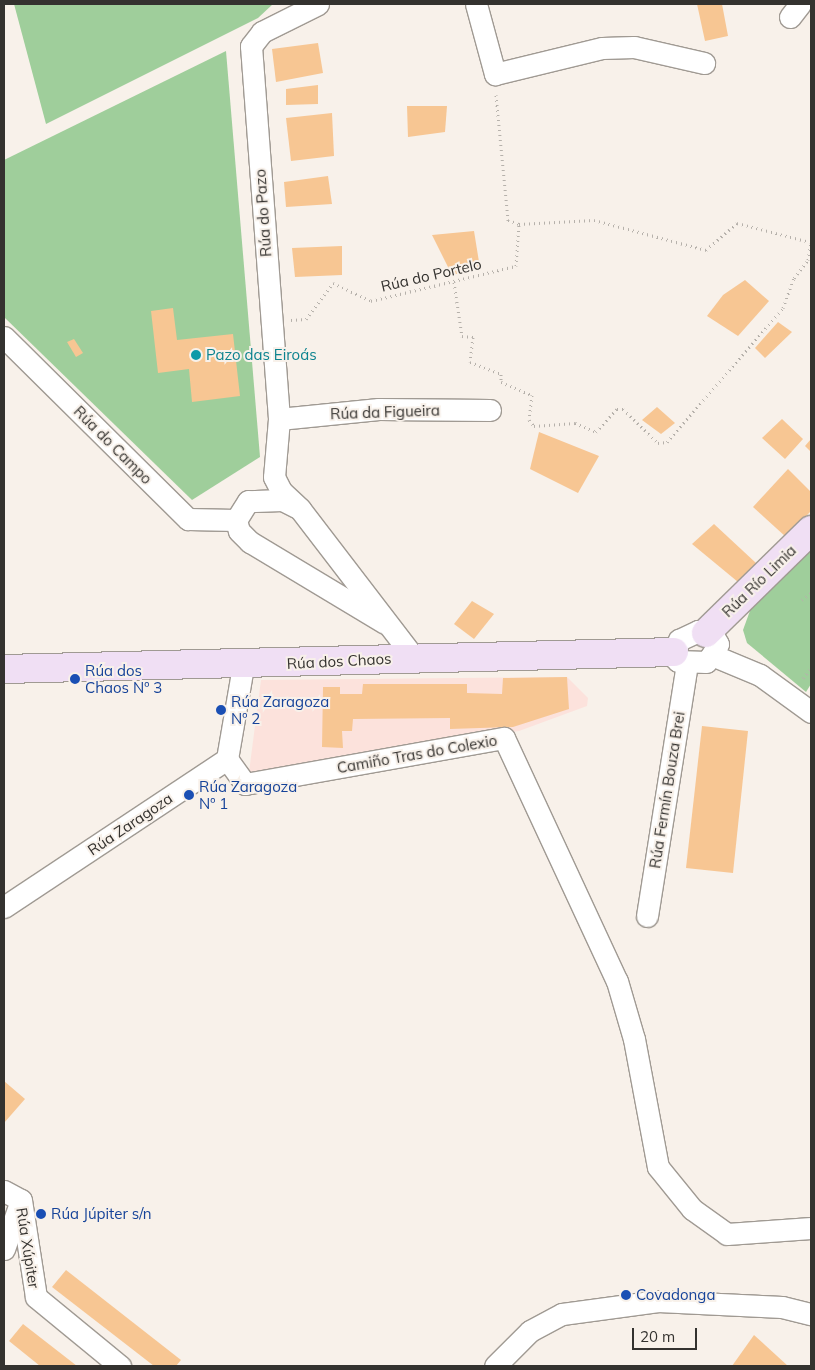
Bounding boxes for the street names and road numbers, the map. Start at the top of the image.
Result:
street label: Rúa do Pazo [251,168,275,258]
street label: Rúa do Portelo [379,255,483,295]
street label: Rúa da Figueira [330,401,440,423]
street label: Rúa do Campo [70,402,156,488]
street label: Rúa Río Limia [718,541,800,621]
street label: Rúa dos Chaos [286,649,392,673]
street label: Rúa Fermín Bouza Brei [646,710,688,870]
street label: Camiño Tras do Colexio [336,731,498,777]
street label: Rúa Zaragoza [84,789,176,859]
street label: Rúa Xúpiter [13,1206,43,1290]

